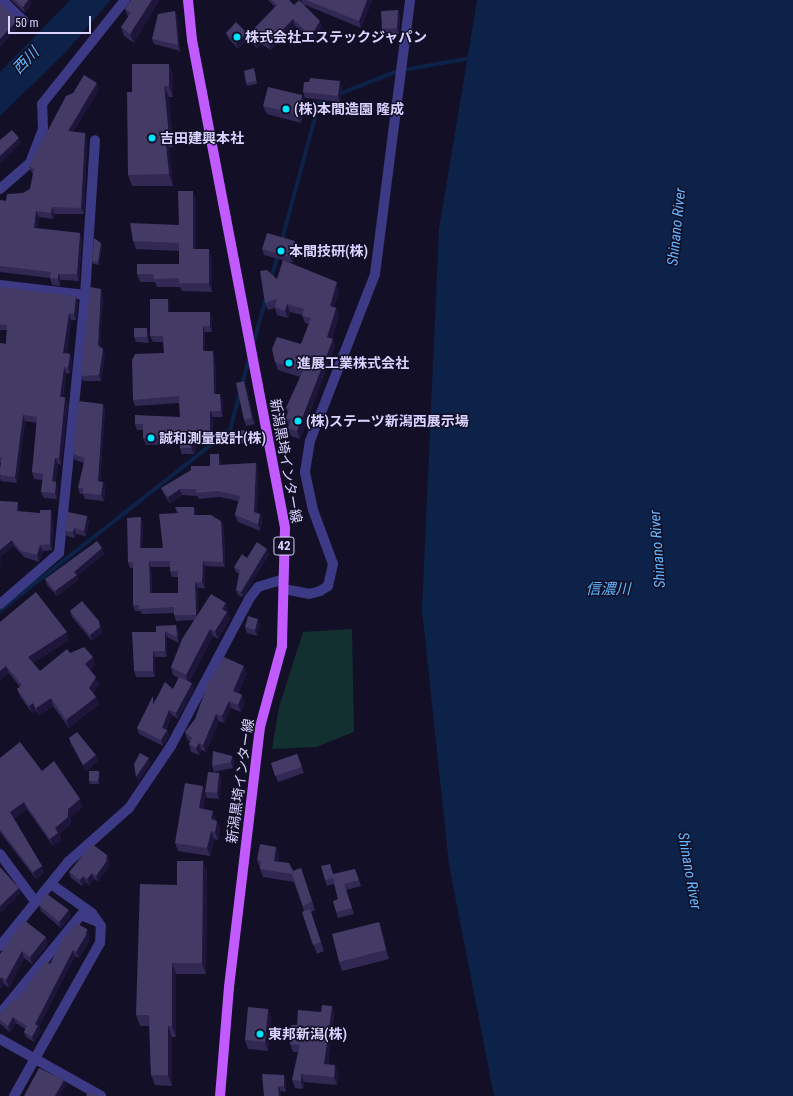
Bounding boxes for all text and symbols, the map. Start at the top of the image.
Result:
scale bar [10,8,93,34]
text: 50 m [15,16,39,30]
place label: 株式会社エステックジャパン [245,29,427,45]
marker: 株式会社エステックジャパン [232,32,242,42]
water label: 西川 [9,44,43,78]
place label: (株)本間造園 隆成 [294,101,404,117]
marker: (株)本間造園 隆成 [281,104,291,114]
place label: 吉田建興本社 [160,130,244,146]
marker: 吉田建興本社 [147,133,157,143]
water label: Shinano River [664,187,690,267]
place label: 本間技研(株) [289,243,368,259]
marker: 本間技研(株) [276,246,286,256]
place label: 進展工業株式会社 [297,355,409,371]
marker: 進展工業株式会社 [284,358,294,368]
street label: 新潟黒埼インター線 [267,397,305,525]
place label: (株)ステーツ新潟西展示場 [306,413,469,429]
marker: (株)ステーツ新潟西展示場 [293,416,303,426]
place label: 誠和測量設計(株) [159,430,266,446]
marker: 誠和測量設計(株) [146,433,156,443]
water label: Shinano River [646,509,670,589]
road number: 42 [273,535,295,557]
water label: 信濃川 [586,581,630,599]
street label: 新潟黒埼インター線 [223,717,257,845]
water label: Shinano River [673,831,705,911]
place label: 東邦新潟(株) [268,1026,347,1042]
marker: 東邦新潟(株) [255,1029,265,1039]

